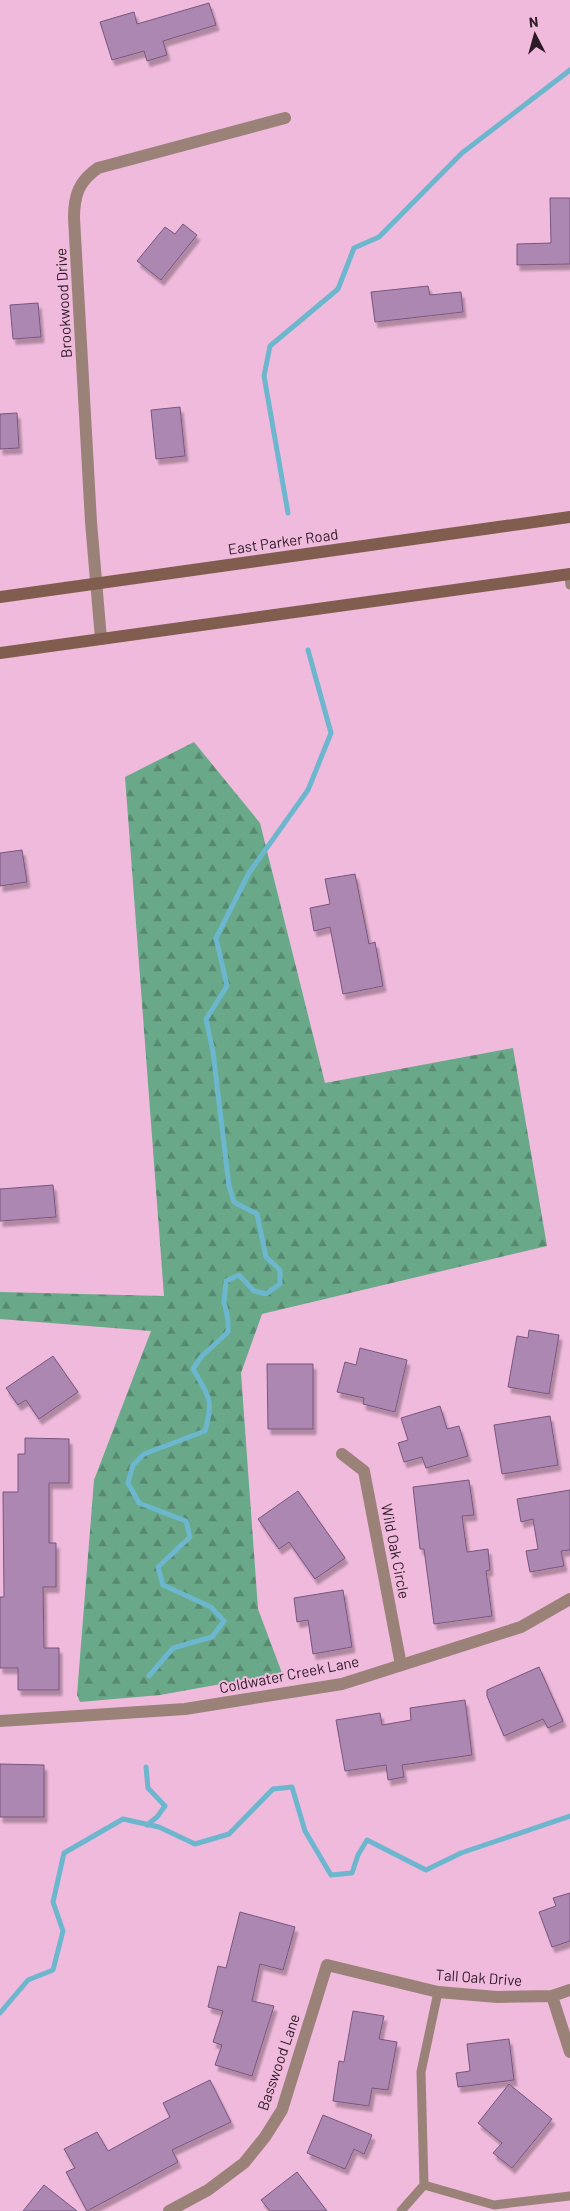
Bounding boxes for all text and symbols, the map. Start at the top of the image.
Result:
north arrow [510,10,560,60]
text: N [528,13,539,31]
street label: Brookwood Drive [51,248,75,358]
street label: East Parker Road [227,524,339,558]
street label: Wild Oak Circle [378,1502,414,1600]
street label: Coldwater Creek Lane [218,1652,360,1696]
street label: Tall Oak Drive [435,1965,523,1989]
street label: Basswood Lane [253,2011,303,2113]

